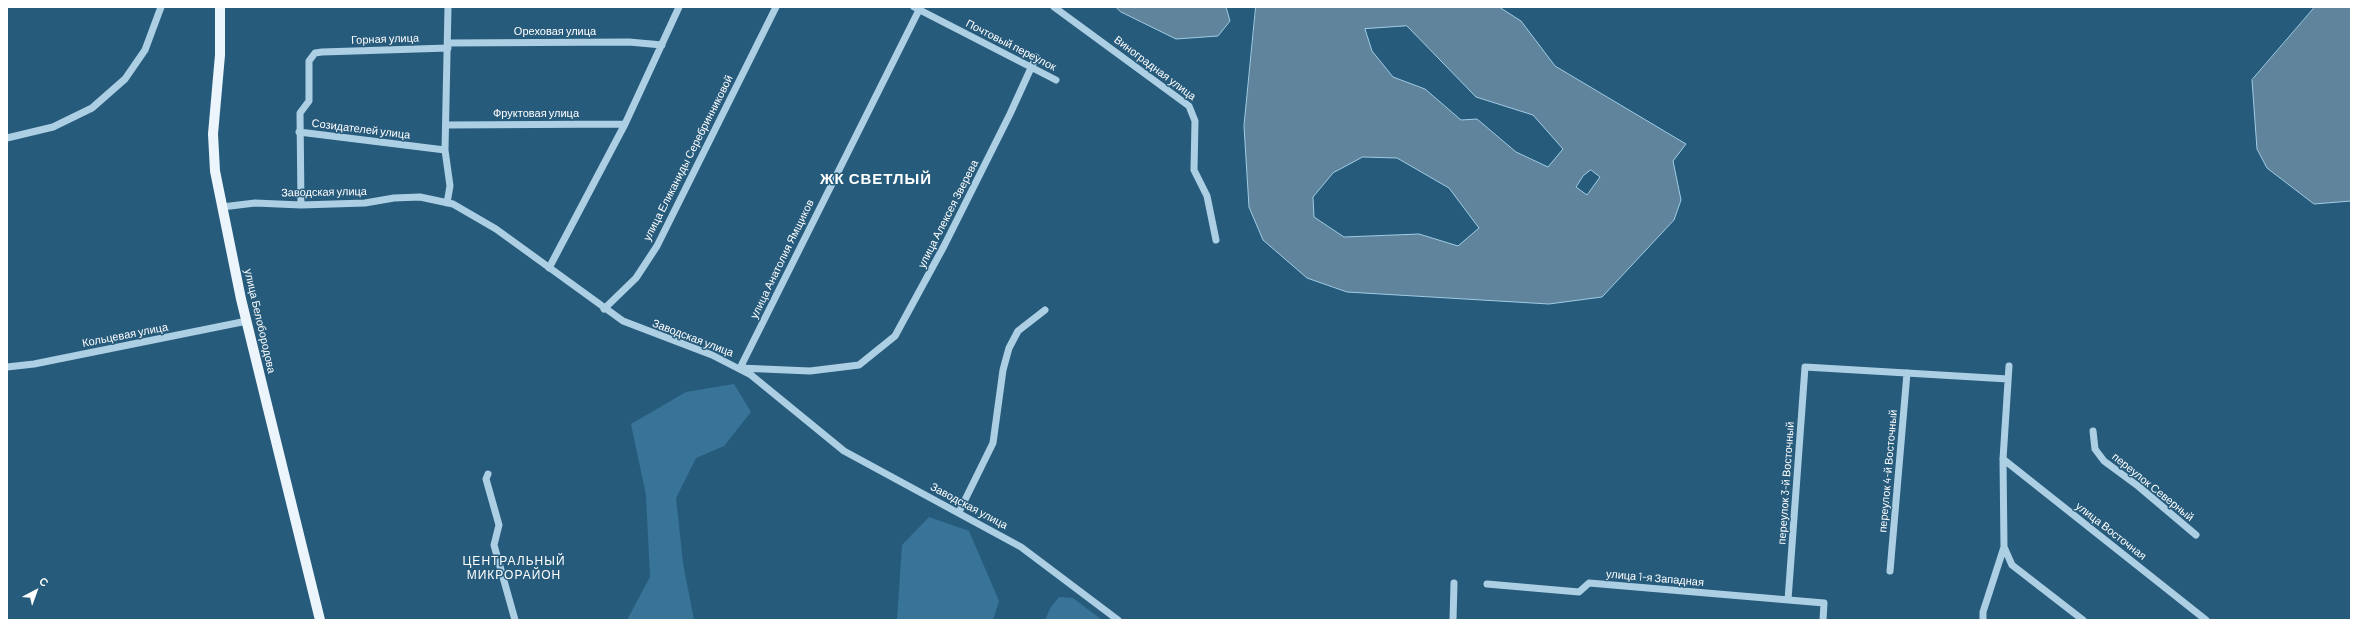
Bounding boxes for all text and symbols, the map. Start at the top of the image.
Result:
street label: Почтовый переулок [964,17,1058,73]
street label: Ореховая улица [514,24,596,38]
street label: Горная улица [351,31,419,47]
street label: Виноградная улица [1112,33,1198,103]
street label: улица Еликаниды Серебринниковой [640,73,736,243]
street label: Фруктовая улица [493,106,579,120]
street label: Созидателей улица [311,116,411,142]
street label: улица Алексея Зверева [915,158,981,270]
district label: ЖК СВЕТЛЫЙ [820,170,932,188]
street label: Заводская улица [281,185,367,199]
street label: улица Анатолия Ямщиков [747,197,817,321]
street label: улица Белобородова [242,267,278,375]
street label: Заводская улица [651,316,735,360]
street label: Кольцевая улица [81,320,169,350]
street label: переулок 4-й Восточный [1876,409,1900,533]
street label: переулок 3-й Восточный [1775,421,1797,545]
street label: переулок Северный [2109,450,2197,524]
street label: Заводская улица [928,480,1010,532]
street label: улица Восточная [2073,499,2149,563]
district label: ЦЕНТРАЛЬНЫЙ МИКРОРАЙОН [462,554,566,582]
street label: улица 1-я Западная [1606,567,1704,589]
north arrow [16,571,56,611]
text: С [37,574,51,589]

